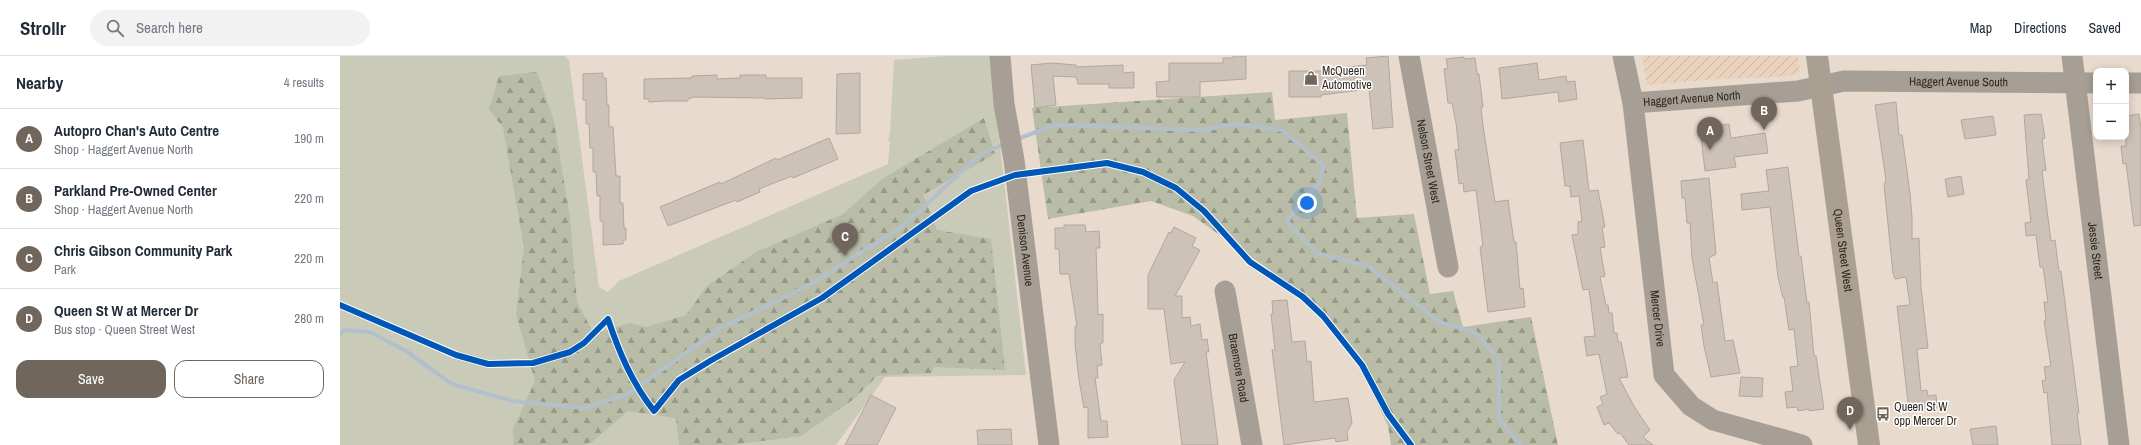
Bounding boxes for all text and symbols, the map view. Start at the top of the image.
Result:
search box [90,10,370,46]
text: Strollr [20,15,66,41]
icon: search [104,17,126,39]
text: Search here [136,17,203,38]
text: Map [1970,19,1992,37]
text: Directions [2014,19,2066,37]
text: Saved [2088,19,2121,37]
place label: McQueen Automotive [1321,63,1372,93]
map controls [2093,68,2129,140]
button: + [2093,68,2129,104]
shop icon: McQueen Automotive [1303,70,1319,86]
text: Nearby [16,71,63,94]
text: 4 results [284,74,324,91]
street label: Haggert Avenue South [1909,74,2008,90]
street label: Haggert Avenue North [1643,87,1741,110]
pin: B [1751,97,1777,130]
button: − [2093,104,2129,140]
pin: A [1697,117,1723,150]
street label: Nelson Street West [1413,118,1444,205]
text: Autopro Chan's Auto Centre [54,120,219,141]
text: A [25,130,33,147]
text: 190 m [294,130,324,147]
text: Shop · Haggert Avenue North [54,141,193,158]
text: Parkland Pre-Owned Center [54,180,217,201]
text: B [25,190,33,207]
text: 220 m [294,190,324,207]
your location [1297,193,1317,213]
text: Shop · Haggert Avenue North [54,201,193,218]
street label: Queen Street West [1829,208,1856,293]
street label: Denison Avenue [1013,213,1037,287]
street label: Jessie Street [2084,221,2107,280]
pin: C [832,223,858,256]
text: Chris Gibson Community Park [54,240,232,261]
text: C [25,250,33,267]
text: 220 m [294,250,324,267]
text: Park [54,261,76,278]
street label: Mercer Drive [1646,289,1669,348]
text: Queen St W at Mercer Dr [54,300,198,321]
text: D [25,310,33,327]
text: 280 m [294,310,324,327]
text: Bus stop · Queen Street West [54,321,195,338]
street label: Braemore Road [1225,332,1252,403]
button: Save [16,360,166,398]
button: Share [174,360,324,398]
pin: D [1837,397,1863,430]
place label: Queen St W opp Mercer Dr [1894,399,1958,429]
bus stop icon: Queen St W opp Mercer Dr [1875,406,1891,422]

